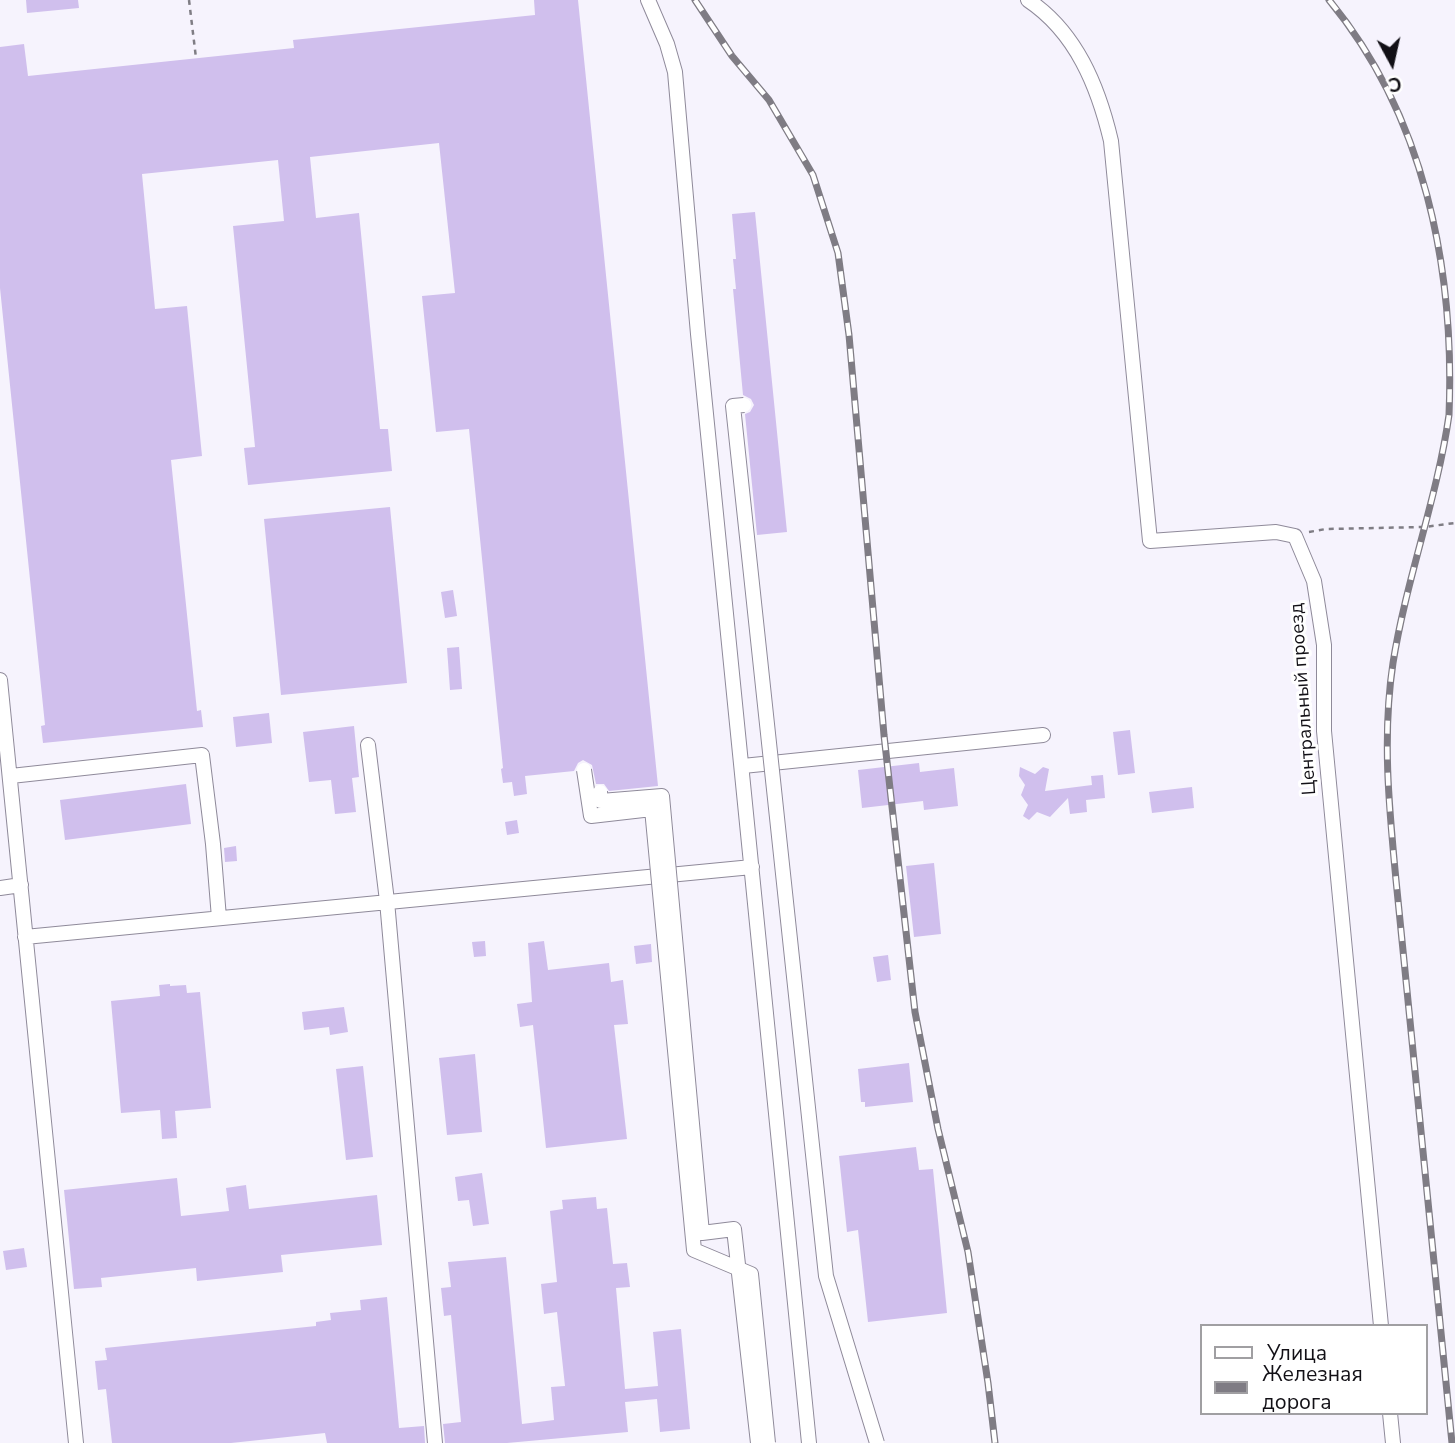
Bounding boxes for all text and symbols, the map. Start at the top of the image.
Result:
north arrow [1357,28,1427,98]
text: С [1387,70,1403,98]
street label: Центральный проезд [1286,602,1322,796]
legend [1200,1324,1427,1415]
text: Улица [1267,1339,1327,1367]
text: Железная дорога [1262,1360,1363,1416]

